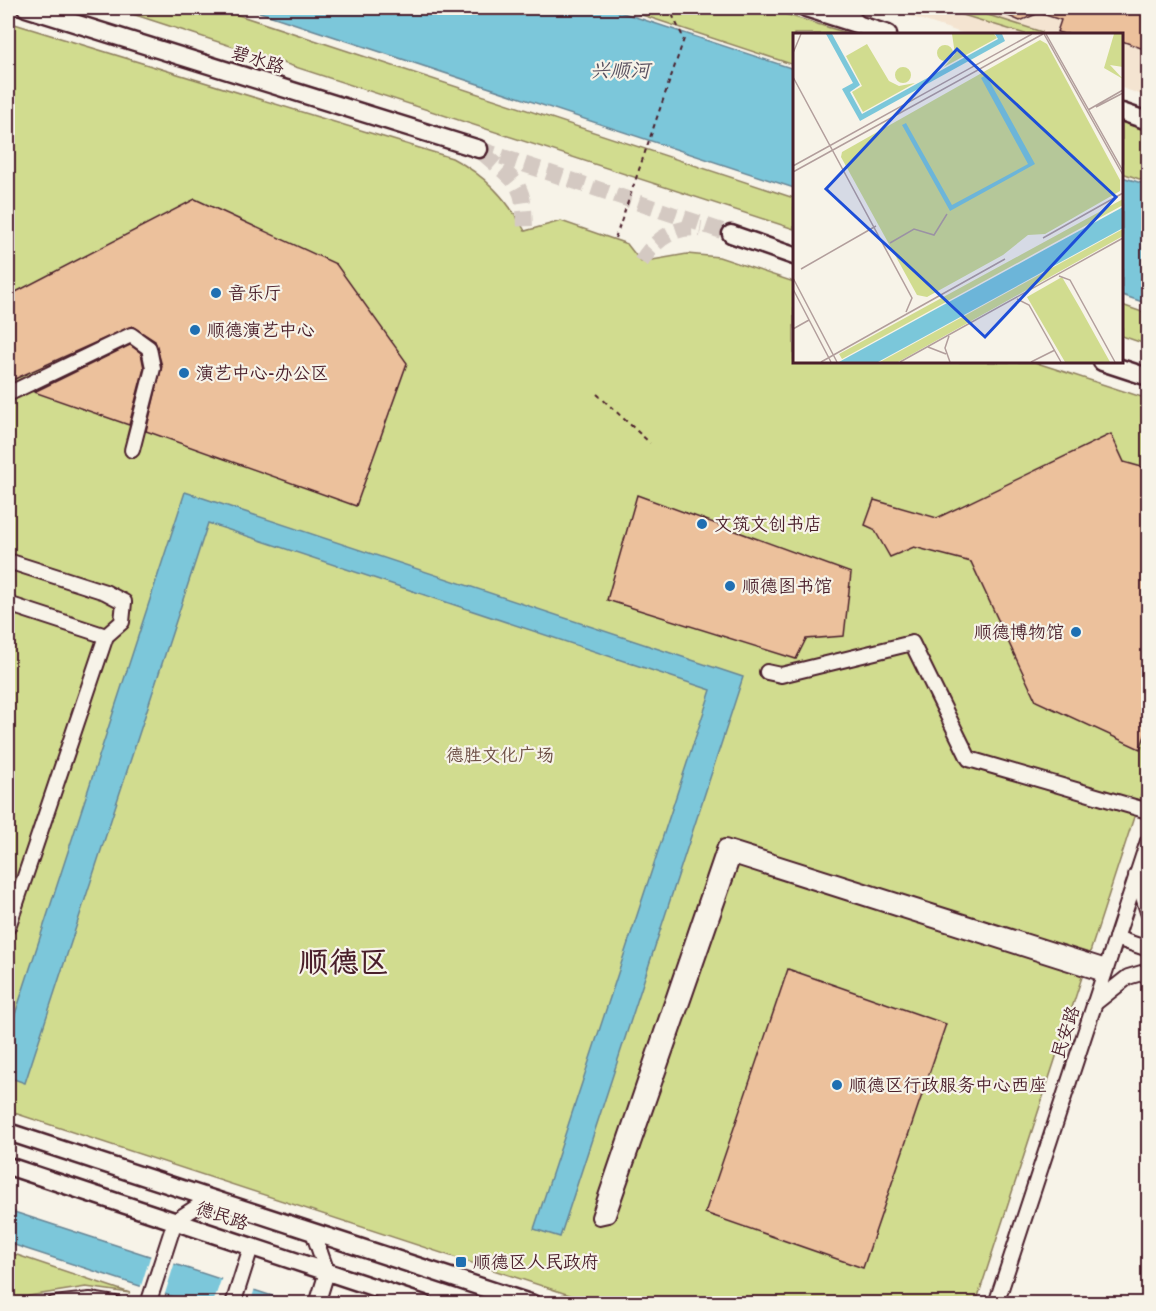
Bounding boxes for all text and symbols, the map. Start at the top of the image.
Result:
inset map [793,33,1123,363]
street label: 碧水路 [229,42,287,78]
water label: 兴顺河 [590,59,653,83]
place label: 音乐厅 [228,283,282,304]
marker: 音乐厅 [209,286,223,300]
place label: 顺德演艺中心 [207,320,315,341]
marker: 顺德演艺中心 [188,323,202,337]
place label: 演艺中心-办公区 [196,363,329,384]
marker: 演艺中心-办公区 [177,366,191,380]
place label: 文筑文创书店 [714,514,822,535]
marker: 文筑文创书店 [695,517,709,531]
place label: 顺德图书馆 [742,576,832,597]
marker: 顺德图书馆 [723,579,737,593]
place label: 顺德博物馆 [974,622,1064,643]
marker: 顺德博物馆 [1069,625,1083,639]
park label: 德胜文化广场 [446,745,554,766]
district label: 顺德区 [299,945,389,981]
street label: 民安路 [1048,1003,1084,1061]
place label: 顺德区行政服务中心西座 [849,1075,1047,1096]
marker: 顺德区行政服务中心西座 [830,1078,844,1092]
street label: 德民路 [193,1197,251,1235]
place label: 顺德区人民政府 [473,1252,599,1273]
marker: 顺德区人民政府 [454,1255,468,1269]

